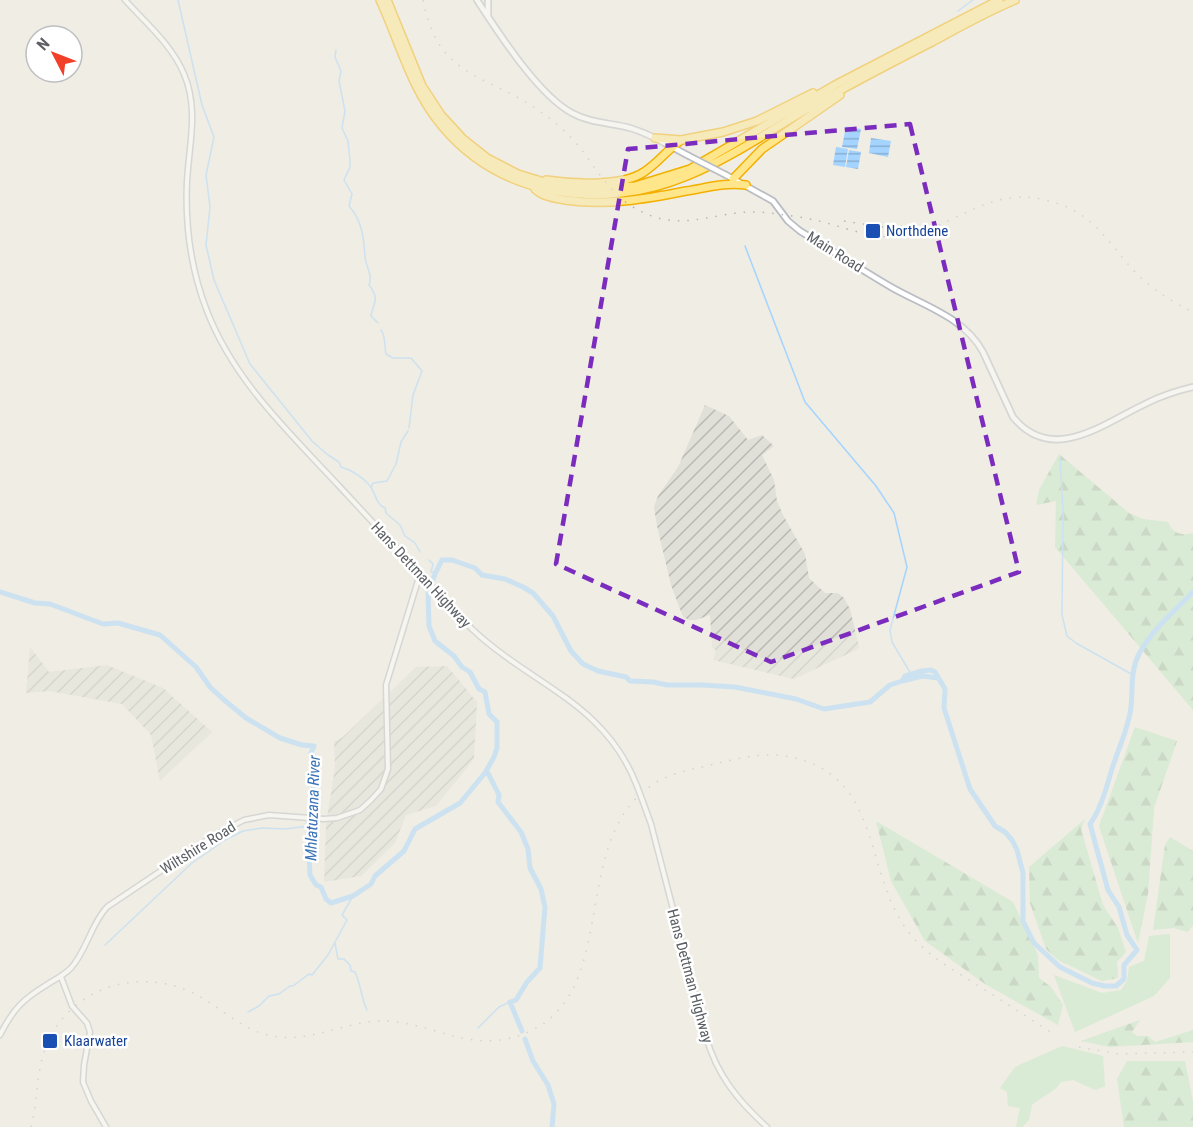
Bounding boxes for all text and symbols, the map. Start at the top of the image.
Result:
north arrow [24,24,84,84]
text: N [33,34,54,54]
marker: Northdene [864,222,882,240]
place label: Northdene [886,222,948,240]
street label: Main Road [804,228,866,276]
street label: Hans Dettman Highway [367,518,475,632]
water label: Mhlatuzana River [301,754,324,861]
street label: Wiltshire Road [157,818,239,878]
street label: Hans Dettman Highway [663,907,717,1045]
marker: Klaarwater [41,1032,59,1050]
place label: Klaarwater [64,1032,128,1050]

